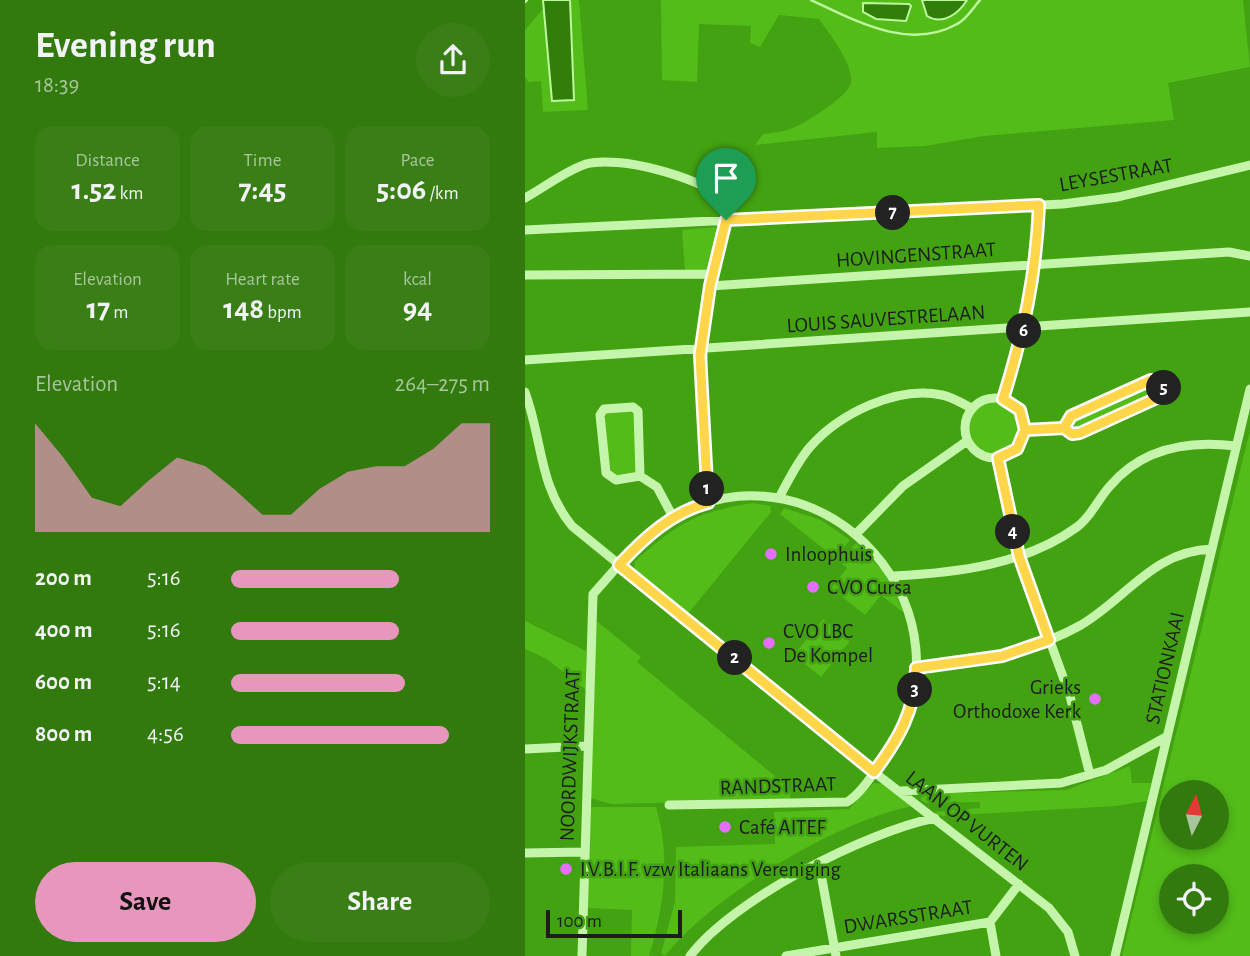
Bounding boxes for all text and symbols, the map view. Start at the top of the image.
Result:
button: share [416,23,490,97]
text: Evening run [35,27,216,65]
text: 18:39 [35,74,79,97]
pin [696,148,756,220]
text: Distance [75,151,140,170]
text: Time [244,151,281,170]
text: Pace [400,151,435,170]
street label: LEYSESTRAAT [1058,155,1174,195]
icon: arrive [707,159,745,197]
text: 1.52 [72,175,116,205]
text: 7:45 [239,175,286,205]
text: 5:06 [376,175,426,205]
text: km [116,184,143,203]
text: /km [426,184,459,203]
pin: 7 [875,196,911,230]
text: 7 [888,203,897,222]
street label: HOVINGENSTRAAT [835,239,997,271]
text: Elevation [73,270,142,289]
text: Heart rate [225,270,300,289]
text: kcal [403,270,432,289]
text: 17 [86,294,110,324]
text: 148 [223,294,264,324]
text: 94 [403,294,432,324]
street label: LOUIS SAUVESTRELAAN [786,302,986,336]
text: m [110,303,129,322]
text: bpm [264,303,302,322]
pin: 6 [1007,314,1041,348]
text: 6 [1019,321,1028,340]
pin: 5 [1147,370,1181,406]
text: Elevation [35,373,118,396]
text: 264–275 m [395,373,490,396]
text: 5 [1159,378,1168,397]
pin: 1 [689,472,725,506]
text: 1 [703,479,710,498]
pin: 4 [995,514,1030,550]
text: 4 [1008,522,1017,541]
place label: Inloophuis [785,544,872,565]
marker: Inloophuis [763,546,779,562]
text: 200 m [35,567,92,590]
text: 5:16 [147,567,181,590]
place label: CVO Cursa [827,577,912,598]
marker: CVO Cursa [805,579,821,595]
street label: STATIONKAAI [1142,610,1188,726]
text: 400 m [35,619,93,642]
text: 5:16 [147,619,181,642]
place label: CVO LBC De Kompel [783,621,873,666]
marker: CVO LBC De Kompel [761,635,777,651]
pin: 2 [717,640,753,676]
text: 2 [730,648,739,667]
street label: NOORDWIJKSTRAAT [556,668,584,842]
text: 600 m [35,671,92,694]
text: 5:14 [147,671,181,694]
pin: 3 [897,672,933,708]
place label: Grieks Orthodoxe Kerk [953,677,1081,722]
text: 3 [910,680,919,699]
marker: Grieks Orthodoxe Kerk [1087,691,1103,707]
text: 800 m [35,723,92,746]
text: 4:56 [147,723,184,746]
street label: LAAN OP VURTEN [902,767,1032,875]
street label: RANDSTRAAT [719,773,837,799]
north arrow [1159,780,1229,850]
map controls [1159,780,1229,934]
place label: Café AITEF [739,817,826,838]
marker: Café AITEF [717,819,733,835]
place label: I.V.B.I.F. vzw Italiaans Vereniging [580,859,842,880]
marker: I.V.B.I.F. vzw Italiaans Vereniging [558,861,574,877]
button: Save [35,862,256,942]
button: Share [270,862,490,942]
button: locate [1159,864,1229,934]
street label: DWARSSTRAAT [842,896,974,938]
scale bar [546,907,683,939]
text: 100 m [557,912,602,931]

